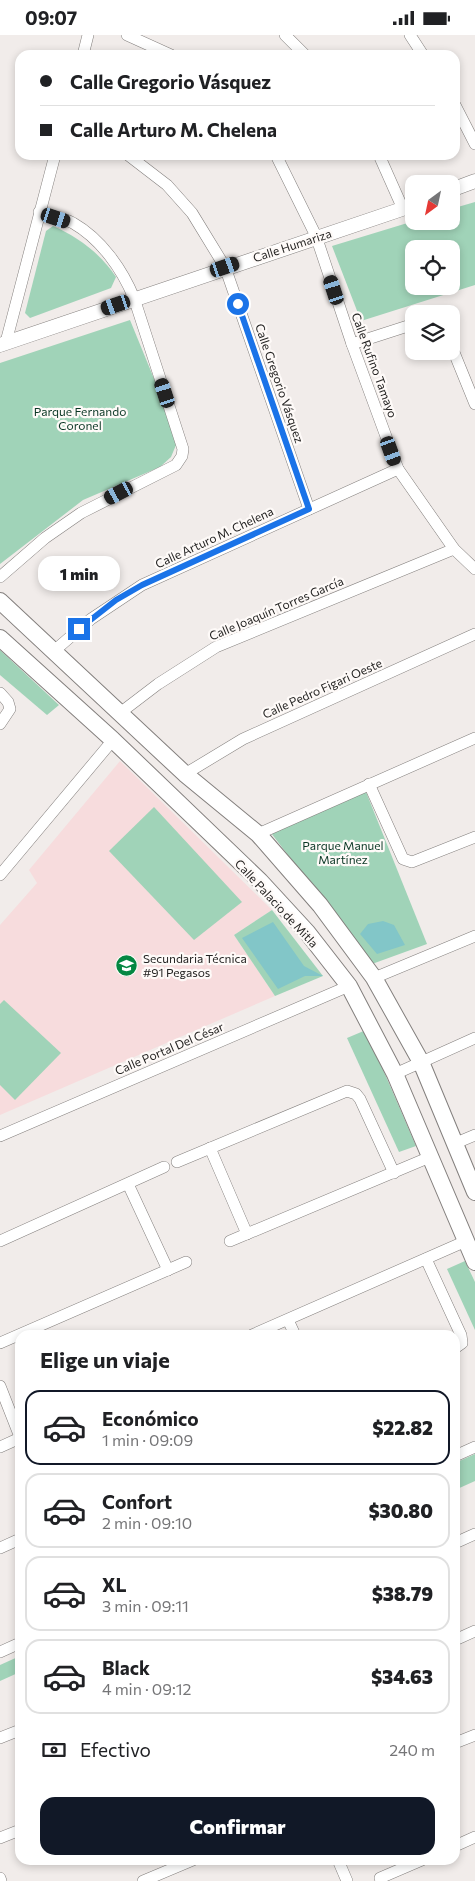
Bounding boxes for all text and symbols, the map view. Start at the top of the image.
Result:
text: 09:07 [25,6,77,29]
text: Calle Gregorio Vásquez [70,70,271,93]
text: Calle Arturo M. Chelena [70,118,277,141]
north arrow [405,175,460,230]
map controls [405,175,460,360]
car [39,206,72,230]
street label: Calle Humariza [251,226,333,264]
button: locate [405,240,460,295]
car [208,255,241,279]
car [322,273,345,307]
car [99,293,132,317]
route start [227,293,249,315]
button: layers [405,305,460,360]
street label: Calle Rufino Tamayo [349,311,401,419]
street label: Calle Gregorio Vásquez [253,322,307,444]
car [153,376,176,410]
park label: Parque Fernando Coronel [34,404,126,432]
car [378,434,403,468]
car [102,479,135,507]
street label: Calle Arturo M. Chelena [153,503,275,571]
callout: 1 min [38,557,120,591]
text: 1 min [60,564,98,583]
street label: Calle Joaquín Torres García [207,573,346,644]
route end [68,618,90,640]
street label: Calle Pedro Figari Oeste [260,655,384,721]
park label: Parque Manuel Martínez [302,838,384,866]
street label: Calle Palacio de Mitla [233,856,321,950]
place label: Secundaria Técnica #91 Pegasos [143,951,247,979]
school or university icon: Secundaria Técnica #91 Pegasos [115,953,139,977]
street label: Calle Portal Del César [113,1019,226,1077]
text: Elige un viaje [40,1346,170,1373]
icon: car [42,1405,87,1450]
text: Económico [102,1407,199,1430]
text: $22.82 [372,1416,433,1439]
text: 1 min · 09:09 [102,1430,193,1449]
icon: car [42,1488,87,1533]
text: Confort [102,1490,172,1513]
text: $30.80 [368,1499,433,1522]
text: 2 min · 09:10 [102,1513,192,1532]
icon: car [42,1571,87,1616]
text: XL [102,1573,127,1596]
text: $38.79 [372,1582,433,1605]
text: 3 min · 09:11 [102,1596,189,1615]
icon: car [42,1654,87,1699]
text: Black [102,1656,150,1679]
text: $34.63 [371,1665,433,1688]
text: 4 min · 09:12 [102,1679,191,1698]
icon: cash [40,1736,68,1764]
text: Efectivo [80,1738,151,1761]
text: 240 m [389,1740,435,1759]
button: Confirmar [40,1797,435,1855]

